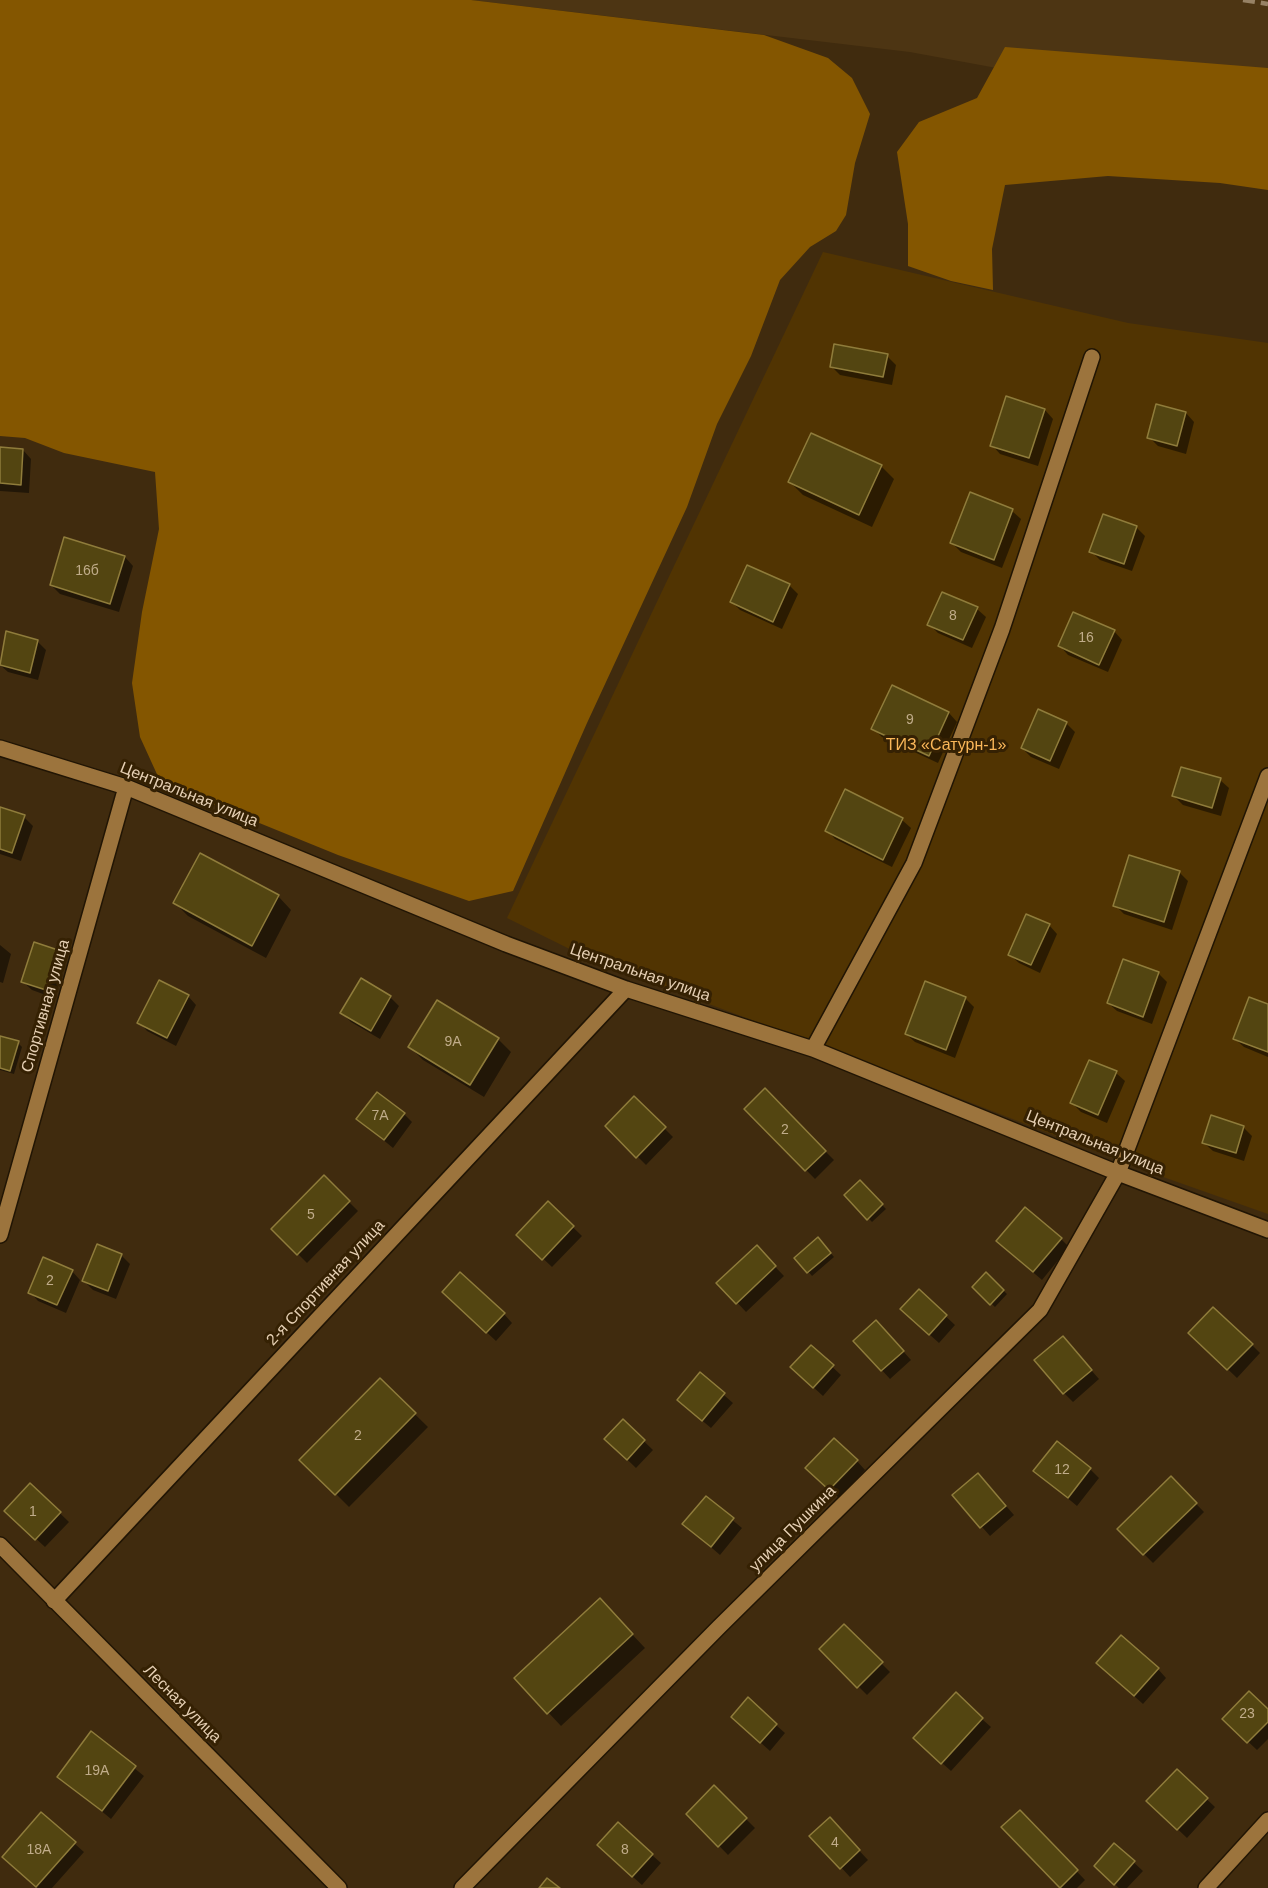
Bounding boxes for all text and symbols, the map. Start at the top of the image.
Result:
house number: 16б [75,563,99,579]
house number: 8 [949,608,957,624]
house number: 16 [1078,630,1094,646]
house number: 9 [906,712,914,728]
park label: ТИЗ «Сатурн-1» [886,736,1006,756]
street label: Центральная улица [117,759,261,831]
street label: Спортивная улица [18,937,74,1075]
street label: Центральная улица [567,940,713,1006]
house number: 9А [444,1034,462,1050]
street label: Центральная улица [1023,1107,1167,1179]
house number: 7А [371,1108,389,1124]
house number: 2 [781,1122,789,1138]
house number: 5 [307,1207,315,1223]
street label: 2-я Спортивная улица [263,1216,389,1350]
house number: 2 [46,1273,54,1289]
house number: 2 [354,1428,362,1444]
house number: 12 [1054,1462,1070,1478]
street label: улица Пушкина [746,1482,840,1576]
house number: 1 [29,1504,37,1520]
street label: Лесная улица [139,1661,225,1747]
house number: 23 [1239,1706,1255,1722]
house number: 19А [85,1763,109,1779]
house number: 4 [831,1835,839,1851]
house number: 18А [27,1842,51,1858]
house number: 8 [621,1842,629,1858]

